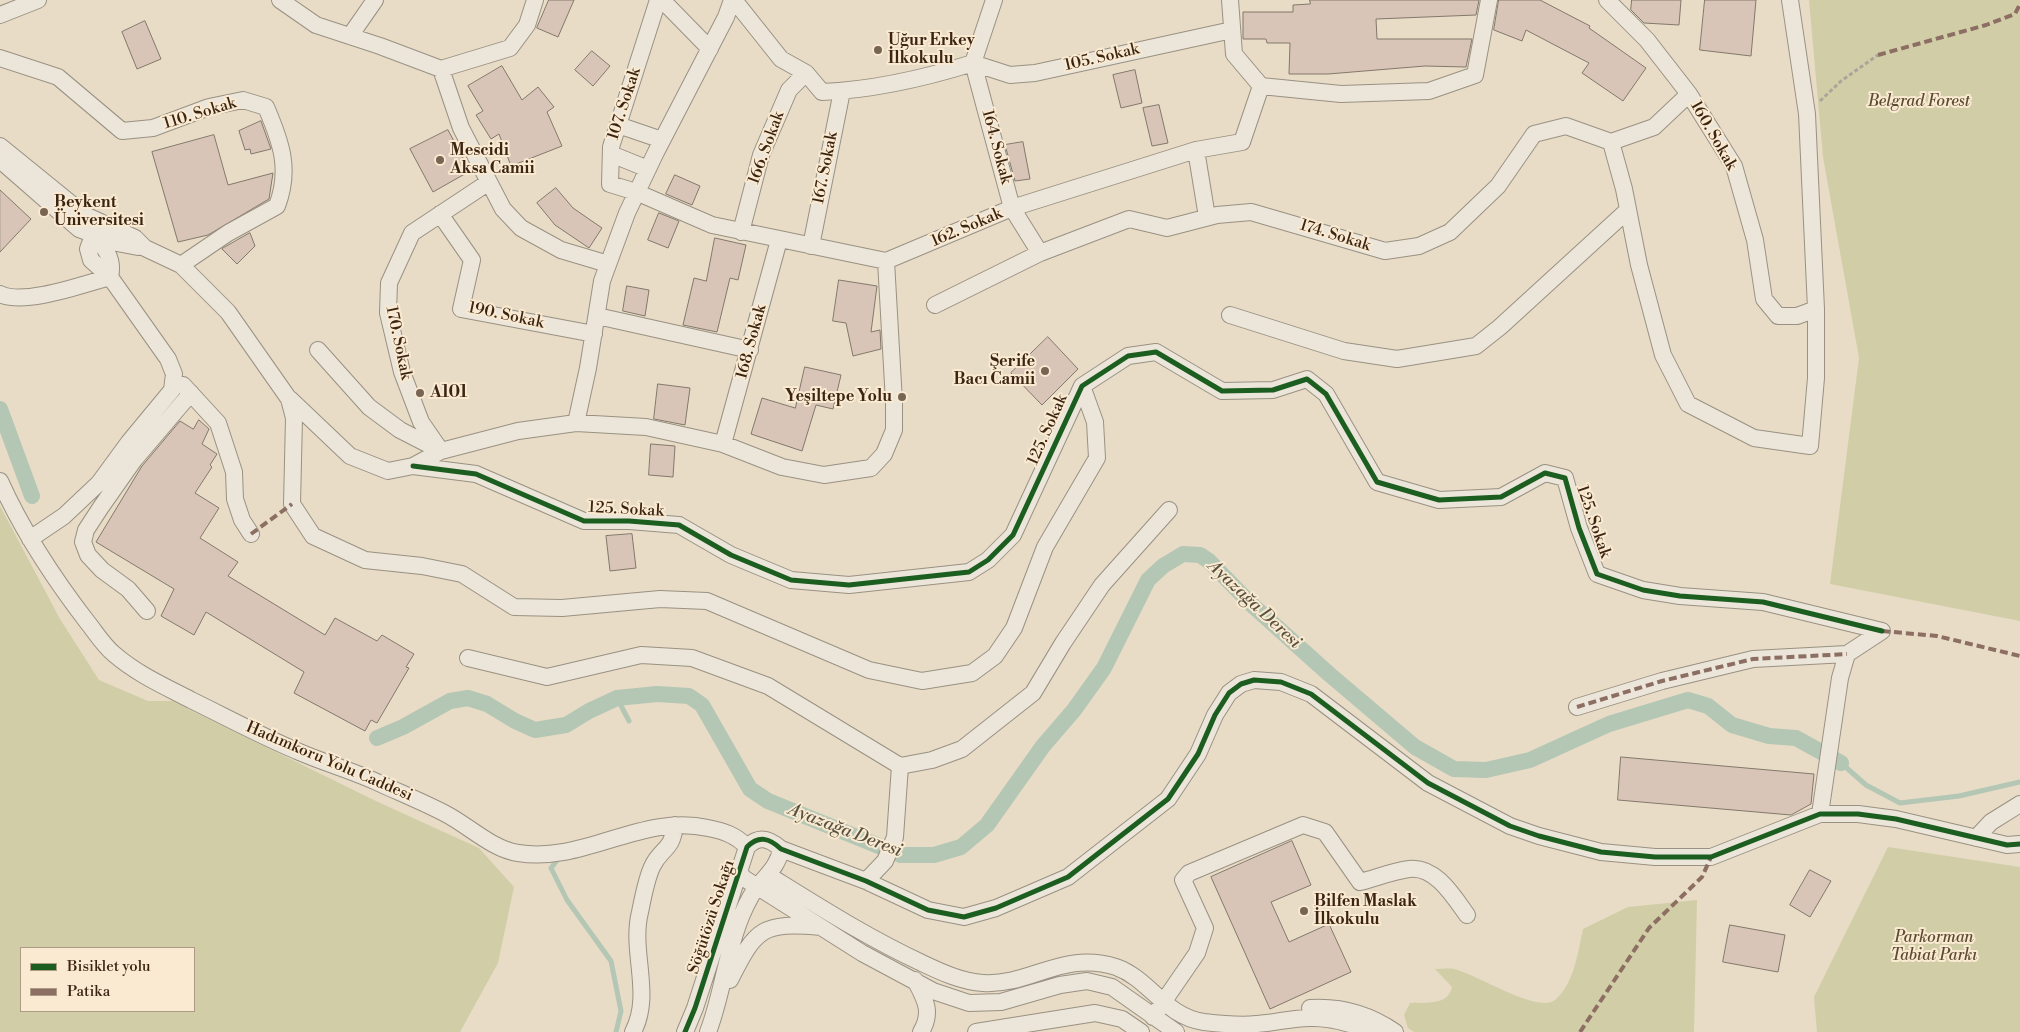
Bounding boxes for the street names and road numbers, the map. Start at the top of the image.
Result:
street label: 105. Sokak [1063,40,1141,76]
street label: 107. Sokak [604,65,646,143]
street label: 110. Sokak [161,94,239,134]
street label: 160. Sokak [1685,98,1741,174]
street label: 164. Sokak [977,108,1015,186]
street label: 166. Sokak [745,109,789,187]
street label: 167. Sokak [810,130,842,206]
street label: 162. Sokak [928,204,1006,252]
street label: 174. Sokak [1297,216,1373,256]
street label: 190. Sokak [466,299,546,333]
street label: 168. Sokak [733,303,771,381]
street label: 170. Sokak [381,304,415,382]
street label: 125. Sokak [1024,392,1072,468]
street label: 125. Sokak [1572,483,1614,561]
street label: 125. Sokak [588,498,664,522]
street label: Hadımkoru Yolu Caddesi [243,718,415,806]
street label: Söğütözü Sokağı [685,858,739,976]

